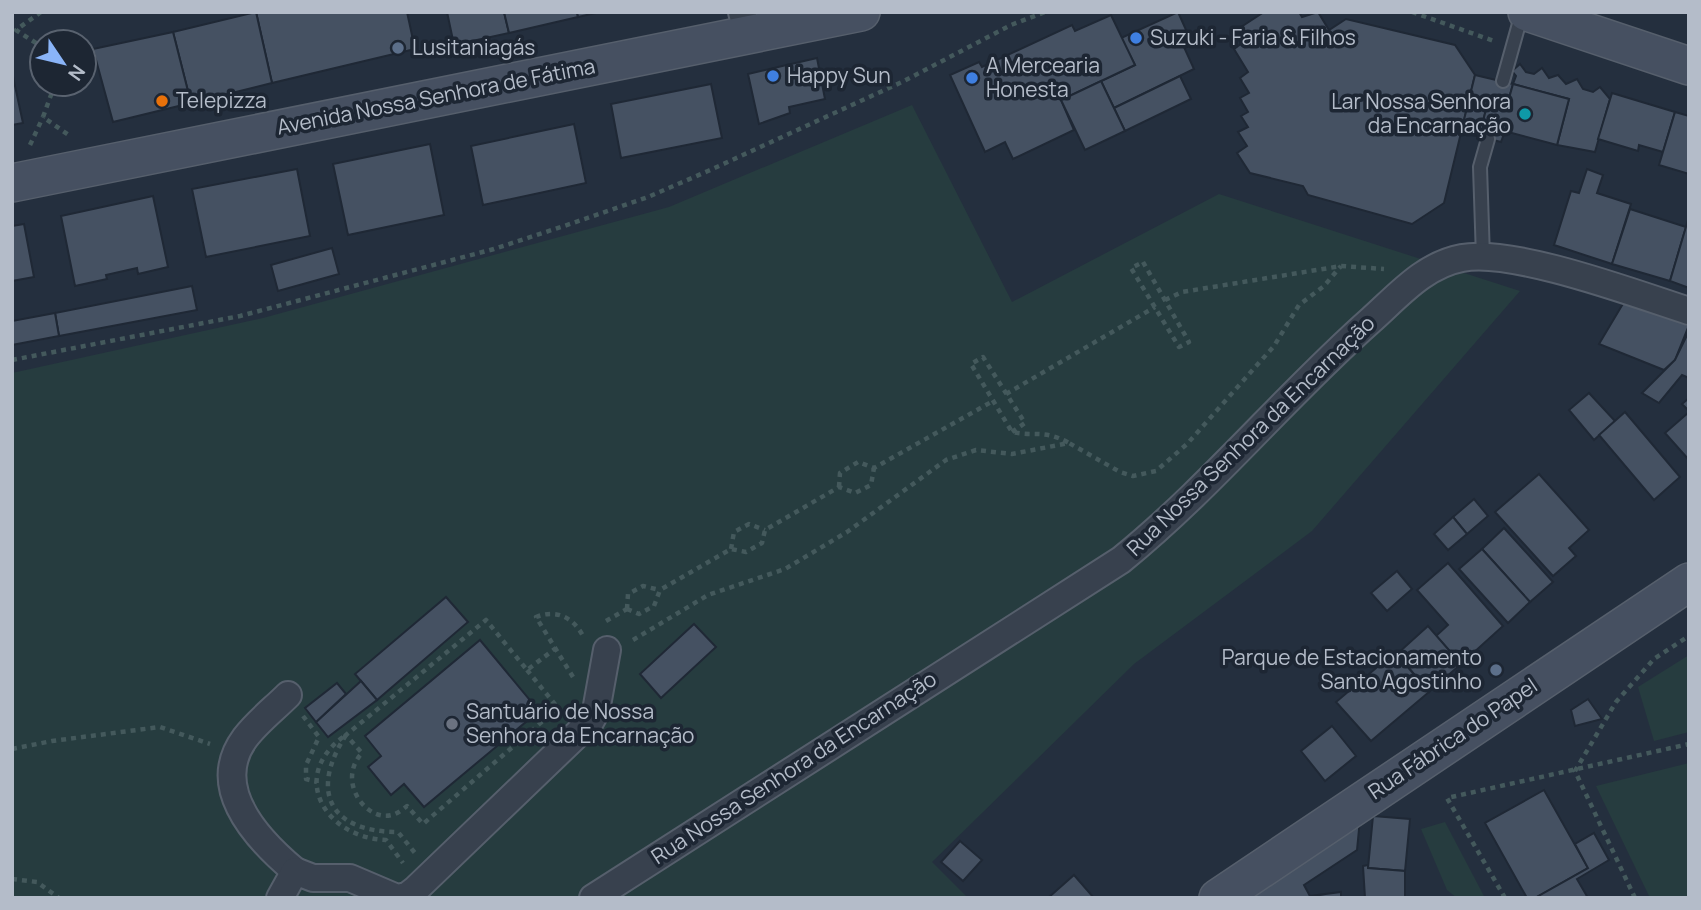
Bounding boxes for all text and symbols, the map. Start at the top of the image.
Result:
place label: Suzuki - Faria & Filhos [1150,23,1356,51]
north arrow [28,28,98,98]
marker: Suzuki - Faria & Filhos [1128,30,1144,46]
place label: Lusitaniagás [412,33,535,61]
marker: Lusitaniagás [390,40,406,56]
street label: Avenida Nossa Senhora de Fátima [274,51,597,141]
place label: A Mercearia Honesta [986,51,1100,103]
text: N [62,60,91,86]
place label: Happy Sun [787,61,891,89]
marker: Happy Sun [765,68,781,84]
marker: A Mercearia Honesta [964,70,980,86]
place label: Telepizza [176,86,267,114]
place label: Lar Nossa Senhora da Encarnação [1331,87,1511,139]
marker: Telepizza [154,93,170,109]
marker: Lar Nossa Senhora da Encarnação [1517,106,1533,122]
street label: Rua Nossa Senhora da Encarnação [1120,309,1380,562]
place label: Parque de Estacionamento Santo Agostinho [1222,643,1482,695]
marker: Parque de Estacionamento Santo Agostinho [1488,662,1504,678]
street label: Rua Nossa Senhora da Encarnação [645,664,941,870]
street label: Rua Fábrica do Papel [1362,671,1542,805]
place label: Santuário de Nossa Senhora da Encarnação [466,697,695,749]
marker: Santuário de Nossa Senhora da Encarnação [444,716,460,732]

